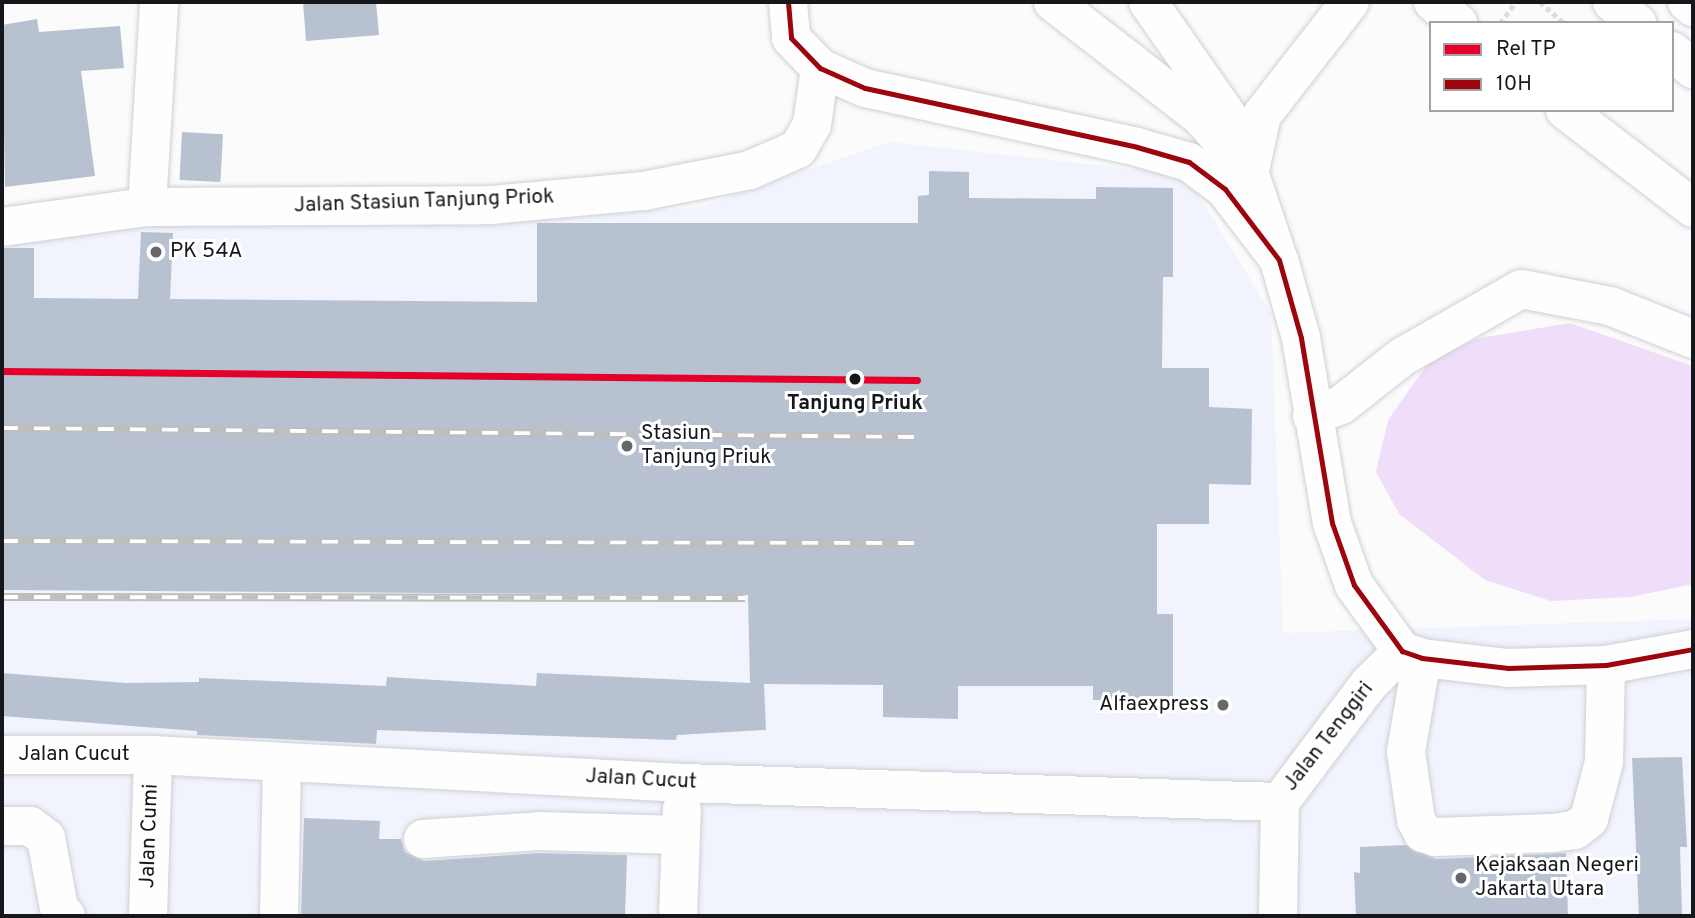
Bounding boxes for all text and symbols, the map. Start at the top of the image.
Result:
legend [1429,21,1674,112]
text: Rel TP [1496,36,1556,63]
text: 10H [1496,71,1532,98]
street label: Jalan Stasiun Tanjung Priok [293,185,555,219]
place label: PK 54A [170,239,242,265]
marker: PK 54A [148,244,164,260]
marker: Tanjung Priuk [845,369,865,389]
place label: Tanjung Priuk [787,391,923,417]
place label: Stasiun Tanjung Priuk [641,421,771,471]
marker: Stasiun Tanjung Priuk [619,438,635,454]
street label: Jalan Tenggiri [1278,677,1380,797]
place label: Alfaexpress [1099,692,1209,718]
marker: Alfaexpress [1215,697,1231,713]
street label: Jalan Cucut [18,742,130,768]
street label: Jalan Cucut [585,765,697,795]
street label: Jalan Cumi [136,783,164,889]
place label: Kejaksaan Negeri Jakarta Utara [1475,853,1639,903]
marker: Kejaksaan Negeri Jakarta Utara [1453,870,1469,886]

